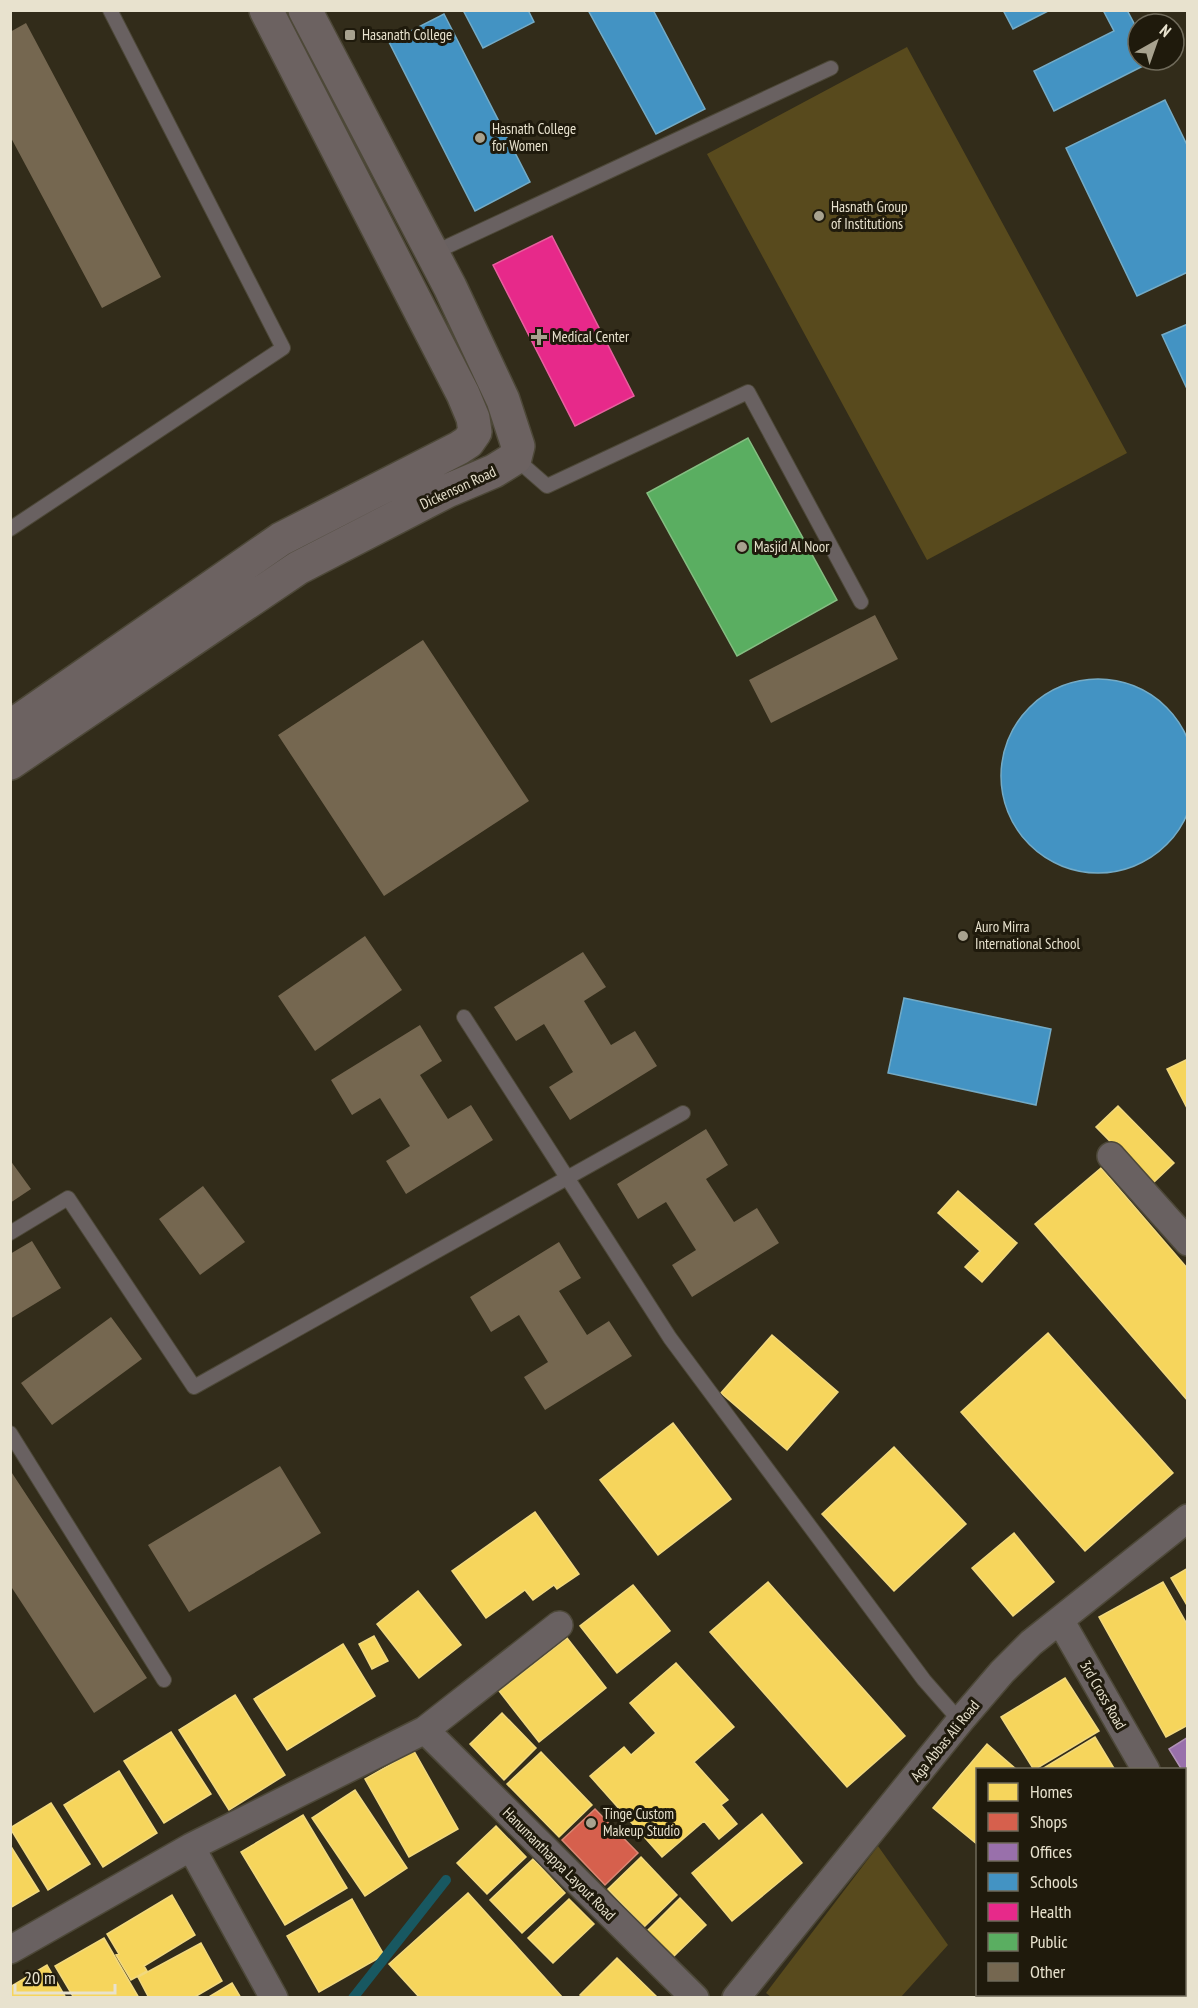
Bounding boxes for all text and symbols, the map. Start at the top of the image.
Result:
north arrow [1126,12,1186,72]
text: N [1156,20,1175,41]
place label: Hasanath College [362,25,452,44]
marker: Hasanath College [343,28,357,42]
place label: Hasnath College for Women [492,119,576,155]
marker: Hasnath College for Women [473,131,487,145]
place label: Hasnath Group of Institutions [831,197,908,233]
marker: Hasnath Group of Institutions [812,209,826,223]
place label: Medical Center [552,327,630,346]
marker: Medical Center [530,328,548,346]
street label: Dickenson Road [417,462,499,513]
place label: Masjid Al Noor [754,537,830,556]
marker: Masjid Al Noor [735,540,749,554]
place label: Auro Mirra International School [975,917,1080,953]
marker: Auro Mirra International School [956,929,970,943]
street label: 3rd Cross Road [1076,1657,1131,1733]
street label: Aga Abbas Ali Road [906,1696,983,1785]
legend [976,1768,1186,1996]
text: Homes [1030,1780,1073,1803]
street label: Hanumanthappa Layout Road [499,1803,620,1924]
place label: Tinge Custom Makeup Studio [603,1804,680,1840]
text: Shops [1030,1810,1067,1833]
marker: Tinge Custom Makeup Studio [584,1816,598,1830]
text: Offices [1030,1840,1072,1863]
text: Schools [1030,1870,1078,1893]
text: Health [1030,1900,1071,1923]
text: Public [1030,1930,1068,1953]
scale bar [15,1957,116,1995]
text: Other [1030,1960,1065,1983]
text: 20 m [24,1966,56,1989]

